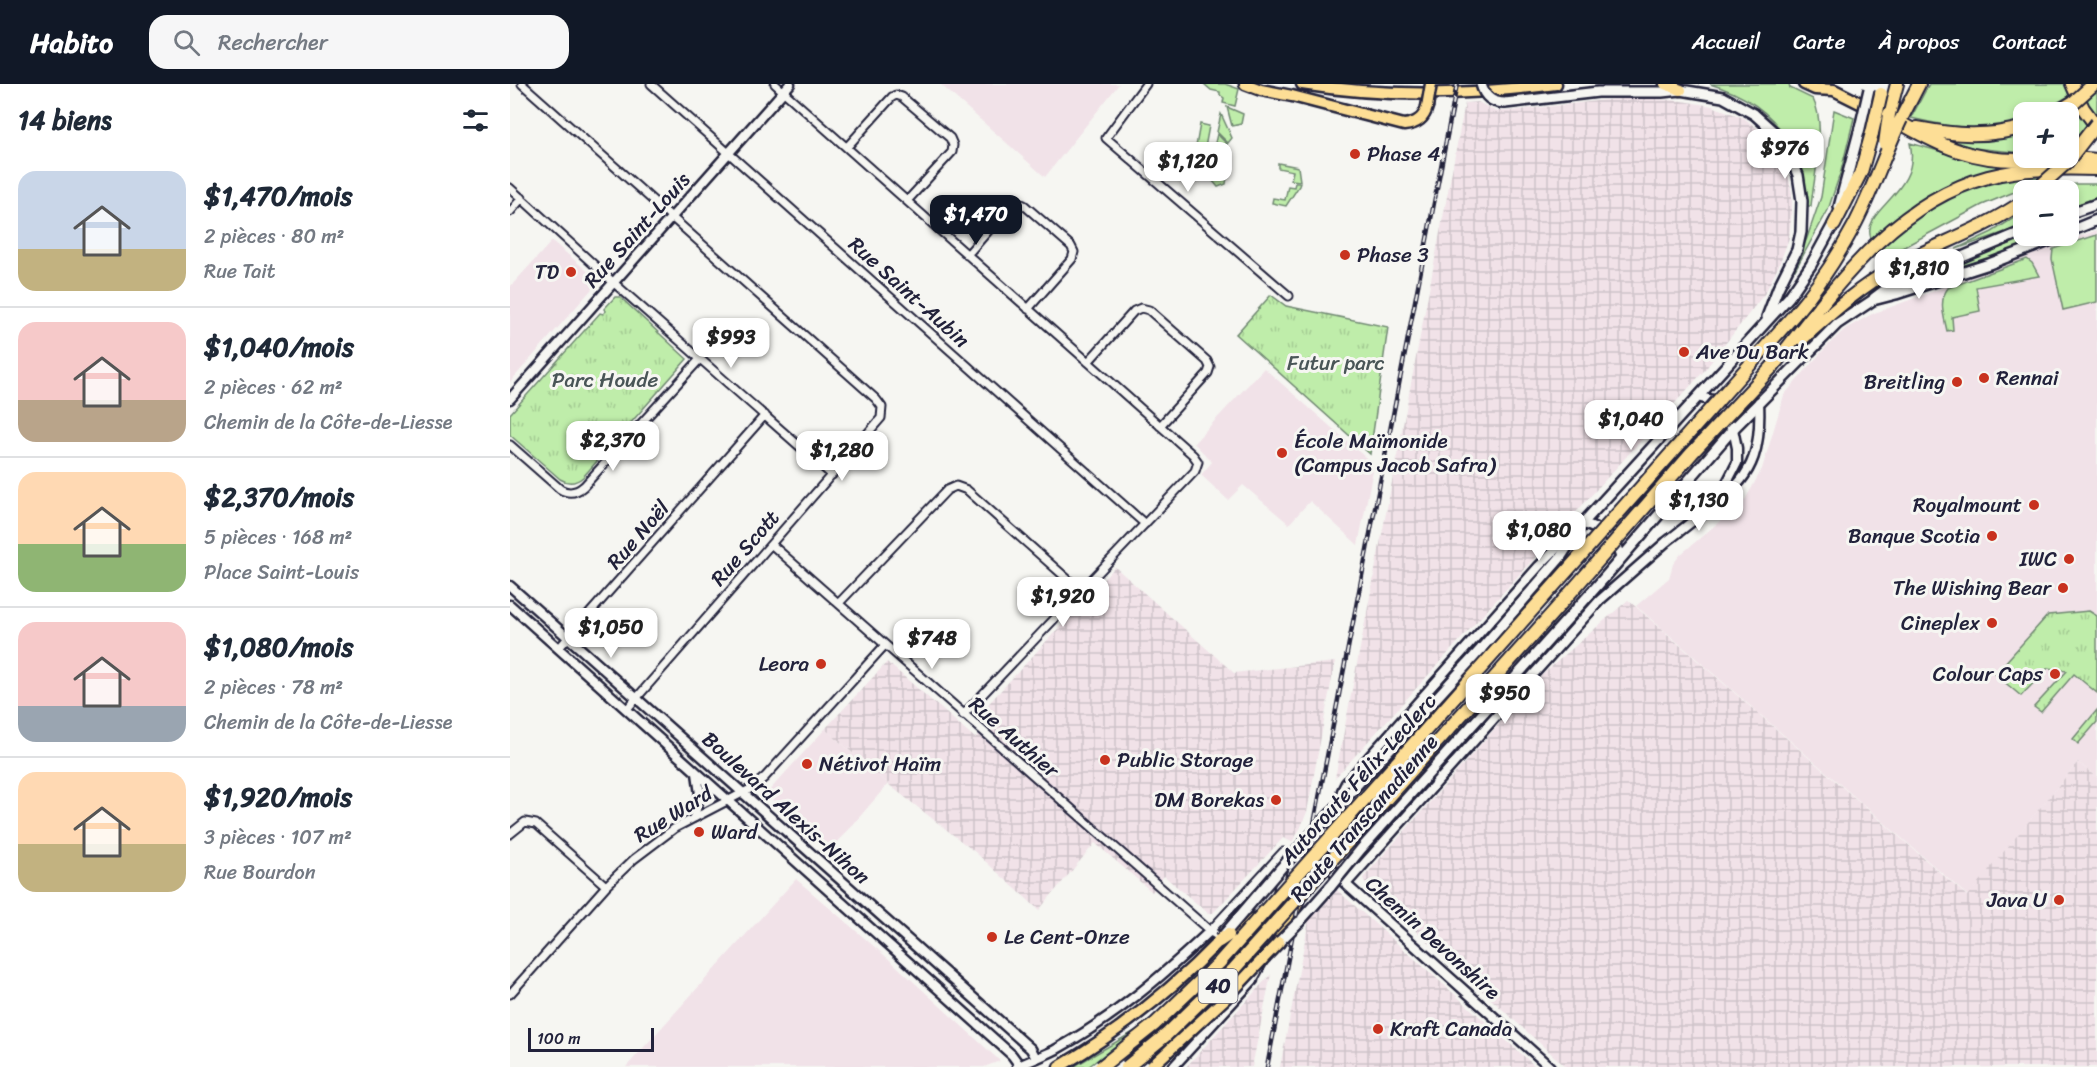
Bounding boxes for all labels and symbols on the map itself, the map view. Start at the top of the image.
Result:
pin: $976 [1749,129,1821,180]
place label: Phase 4 [1367,135,1440,173]
pin: $1,120 [1139,142,1237,193]
marker: Phase 4 [1348,147,1362,161]
street label: Rue Saint-Louis [574,163,700,297]
pin: $1,470 [927,195,1025,246]
street label: Rue Saint-Aubin [839,227,979,357]
place label: Phase 3 [1357,236,1429,274]
marker: Phase 3 [1338,248,1352,262]
pin: $1,810 [1870,249,1968,300]
place label: TD [535,253,559,291]
marker: TD [564,265,578,279]
pin: $993 [695,318,767,369]
place label: Ave Du Bark [1695,333,1809,371]
park label: Futur parc [1287,344,1385,382]
marker: Ave Du Bark [1677,345,1691,359]
place label: Rennai [1996,359,2060,397]
park label: Parc Houde [552,361,658,399]
place label: Breitling [1864,363,1945,401]
marker: Rennai [1977,371,1991,385]
marker: Breitling [1950,375,1964,389]
pin: $1,040 [1582,400,1680,451]
pin: $2,370 [564,421,662,472]
place label: École Maïmonide (Campus Jacob Safra) [1294,422,1497,484]
pin: $1,280 [793,431,891,482]
marker: École Maïmonide (Campus Jacob Safra) [1275,446,1289,460]
pin: $1,130 [1650,481,1748,532]
place label: Royalmount [1913,486,2022,524]
street label: Rue Noël [597,491,680,578]
marker: Royalmount [2027,498,2041,512]
street label: Rue Scott [701,501,789,595]
pin: $1,080 [1490,511,1588,562]
place label: Banque Scotia [1848,517,1980,555]
marker: Banque Scotia [1985,529,1999,543]
place label: IWC [2018,540,2057,578]
marker: IWC [2062,552,2076,566]
place label: The Wishing Bear [1893,569,2052,607]
pin: $1,920 [1014,577,1112,628]
marker: The Wishing Bear [2056,581,2070,595]
place label: Cineplex [1901,604,1980,642]
pin: $1,050 [562,608,660,659]
marker: Cineplex [1985,616,1999,630]
pin: $748 [896,619,968,670]
place label: Leora [759,645,809,683]
place label: Colour Caps [1933,655,2043,693]
marker: Leora [814,657,828,671]
marker: Colour Caps [2048,667,2062,681]
pin: $950 [1469,674,1541,725]
street label: Autoroute Félix-Leclerc [1269,684,1446,875]
street label: Rue Authier [960,686,1069,789]
street label: Boulevard Alexis-Nihon [693,721,879,895]
street label: Route Transcanadienne [1280,725,1448,911]
place label: Public Storage [1117,741,1254,779]
place label: Nétivot Haïm [819,745,941,783]
marker: Public Storage [1098,753,1112,767]
marker: Nétivot Haïm [800,757,814,771]
street label: Rue Ward [626,774,722,853]
place label: DM Borekas [1154,781,1264,819]
marker: DM Borekas [1269,793,1283,807]
place label: Ward [711,813,759,851]
marker: Ward [692,825,706,839]
street label: Chemin Devonshire [1356,866,1510,1010]
place label: Java U [1986,881,2048,919]
marker: Java U [2052,893,2066,907]
place label: Le Cent-Onze [1004,918,1130,956]
marker: Le Cent-Onze [985,930,999,944]
road number: 40 [1198,969,1238,1003]
place label: Kraft Canada [1390,1010,1513,1048]
marker: Kraft Canada [1371,1022,1385,1036]
scale bar [528,1025,654,1052]

